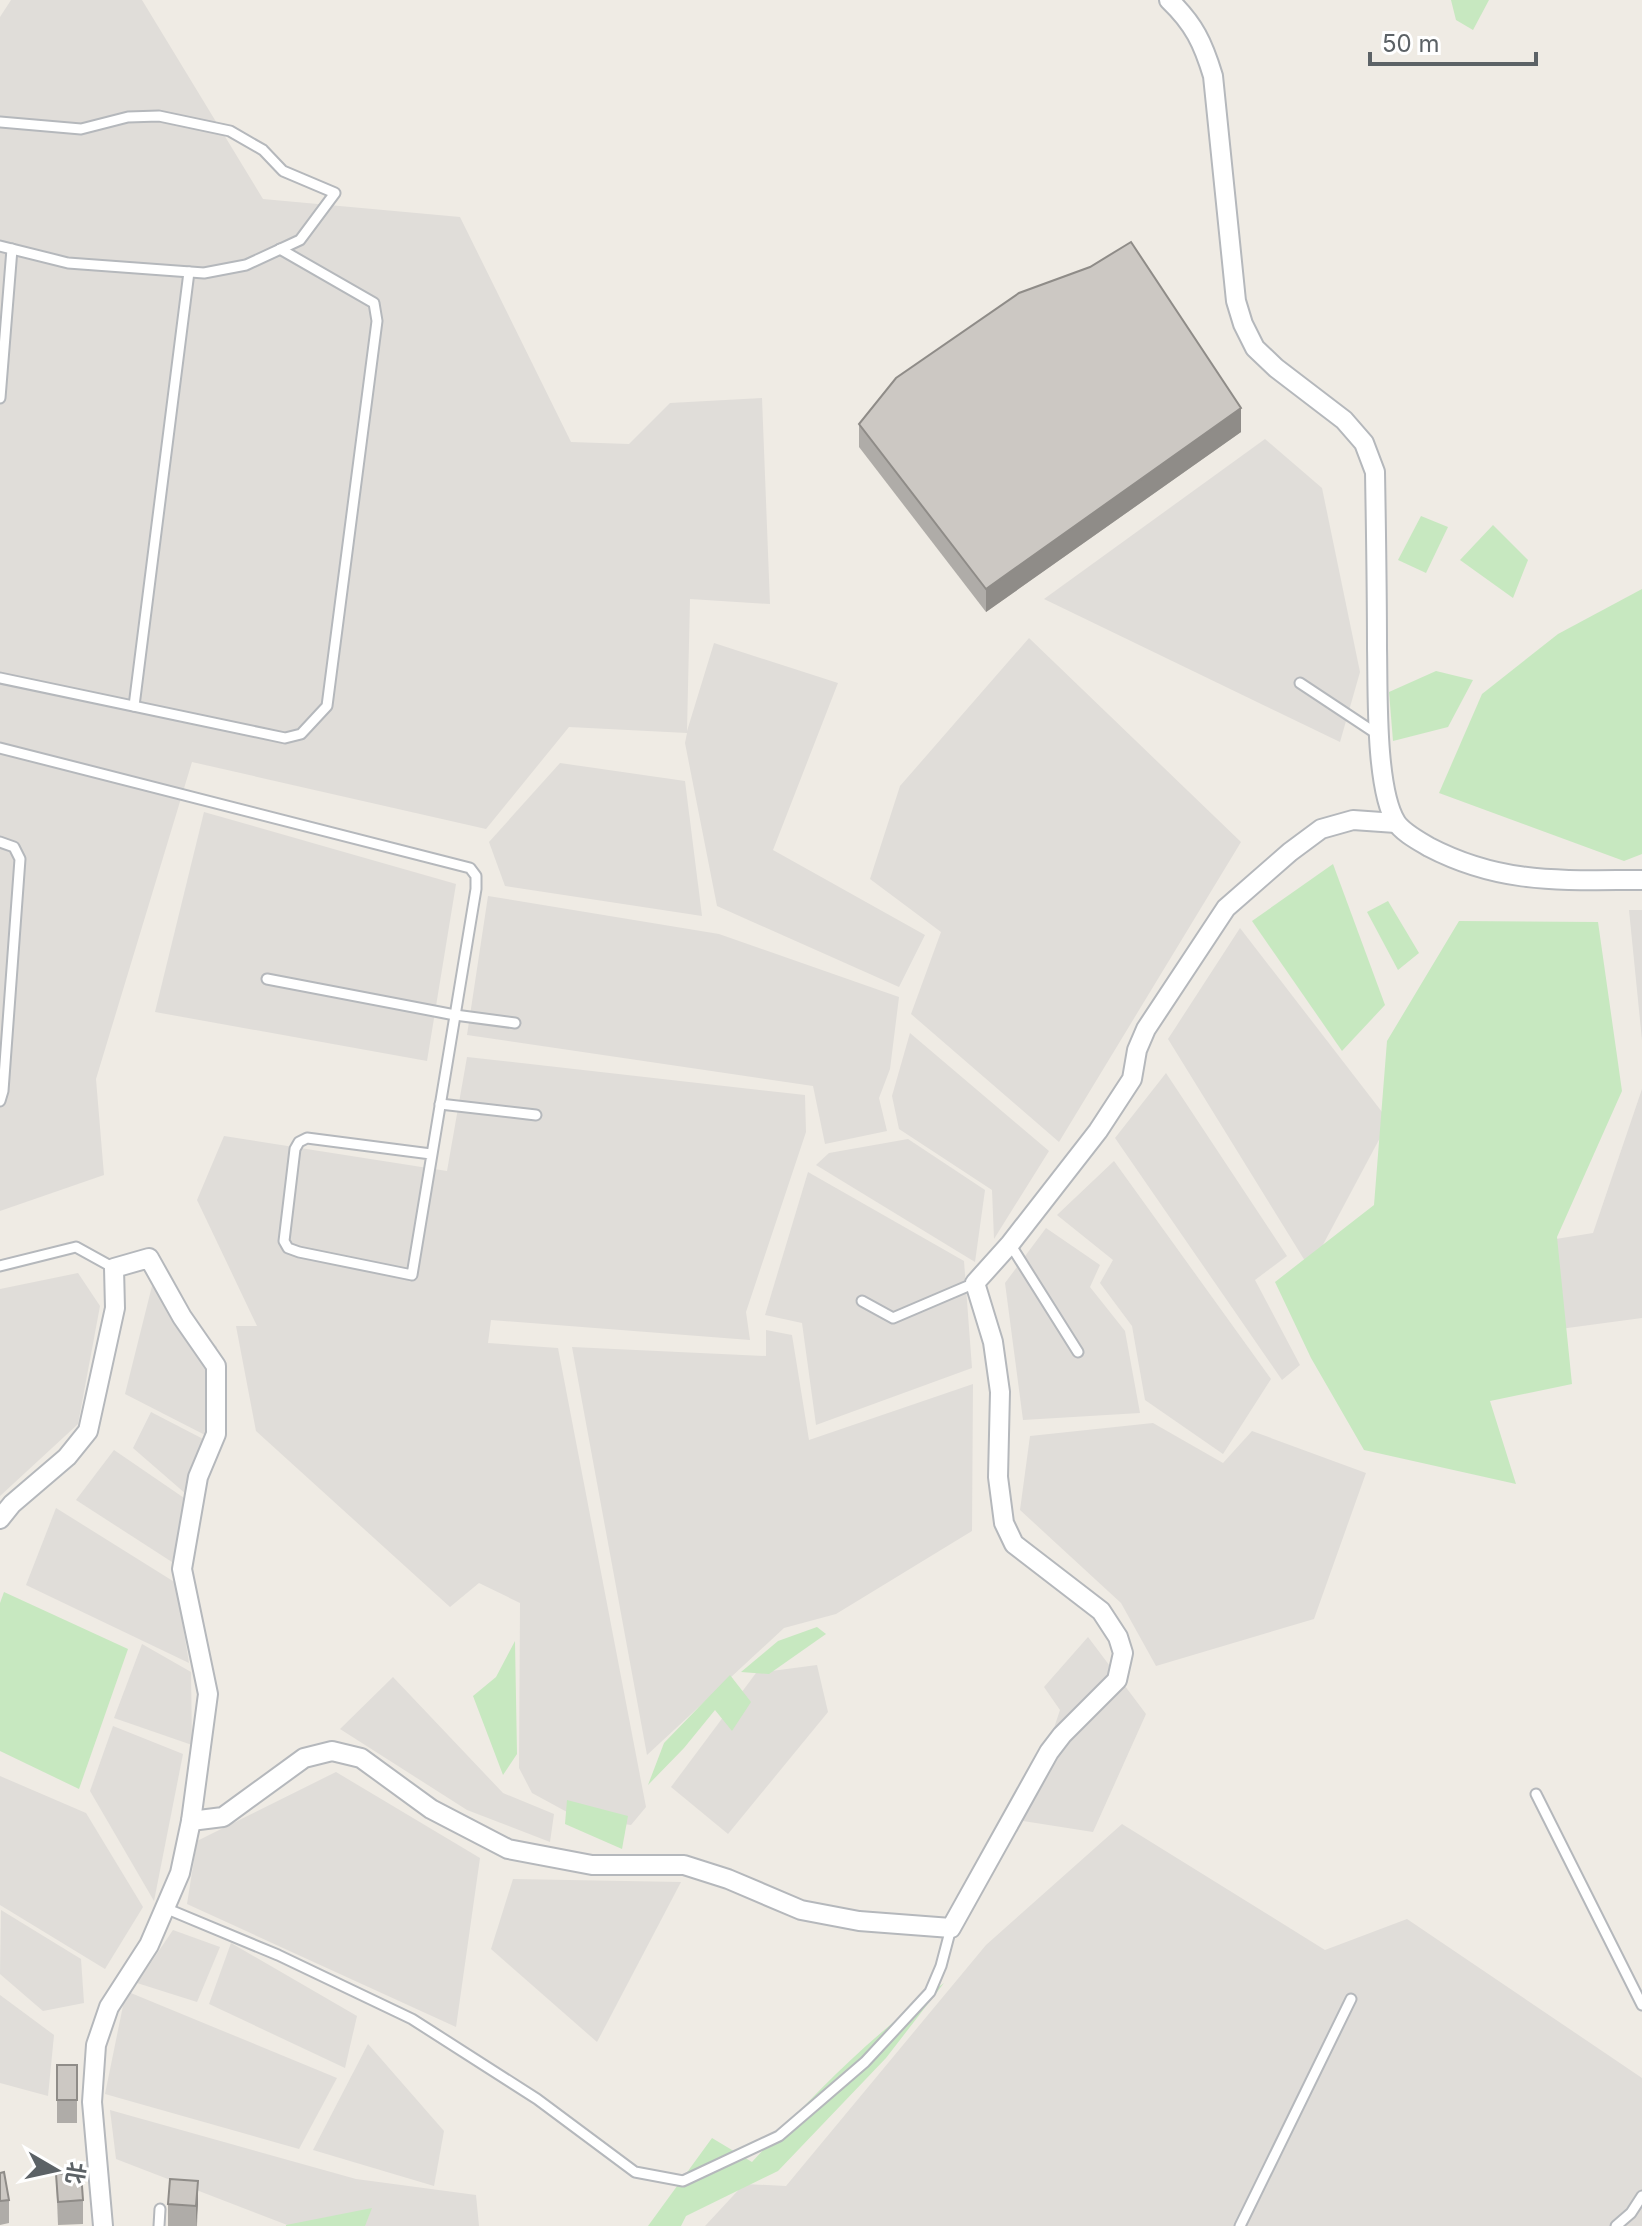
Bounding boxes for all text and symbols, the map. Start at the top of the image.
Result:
scale bar [1370,16,1536,66]
text: 50 m [1382,29,1440,58]
north arrow [16,2130,96,2210]
text: 北 [61,2160,90,2186]

